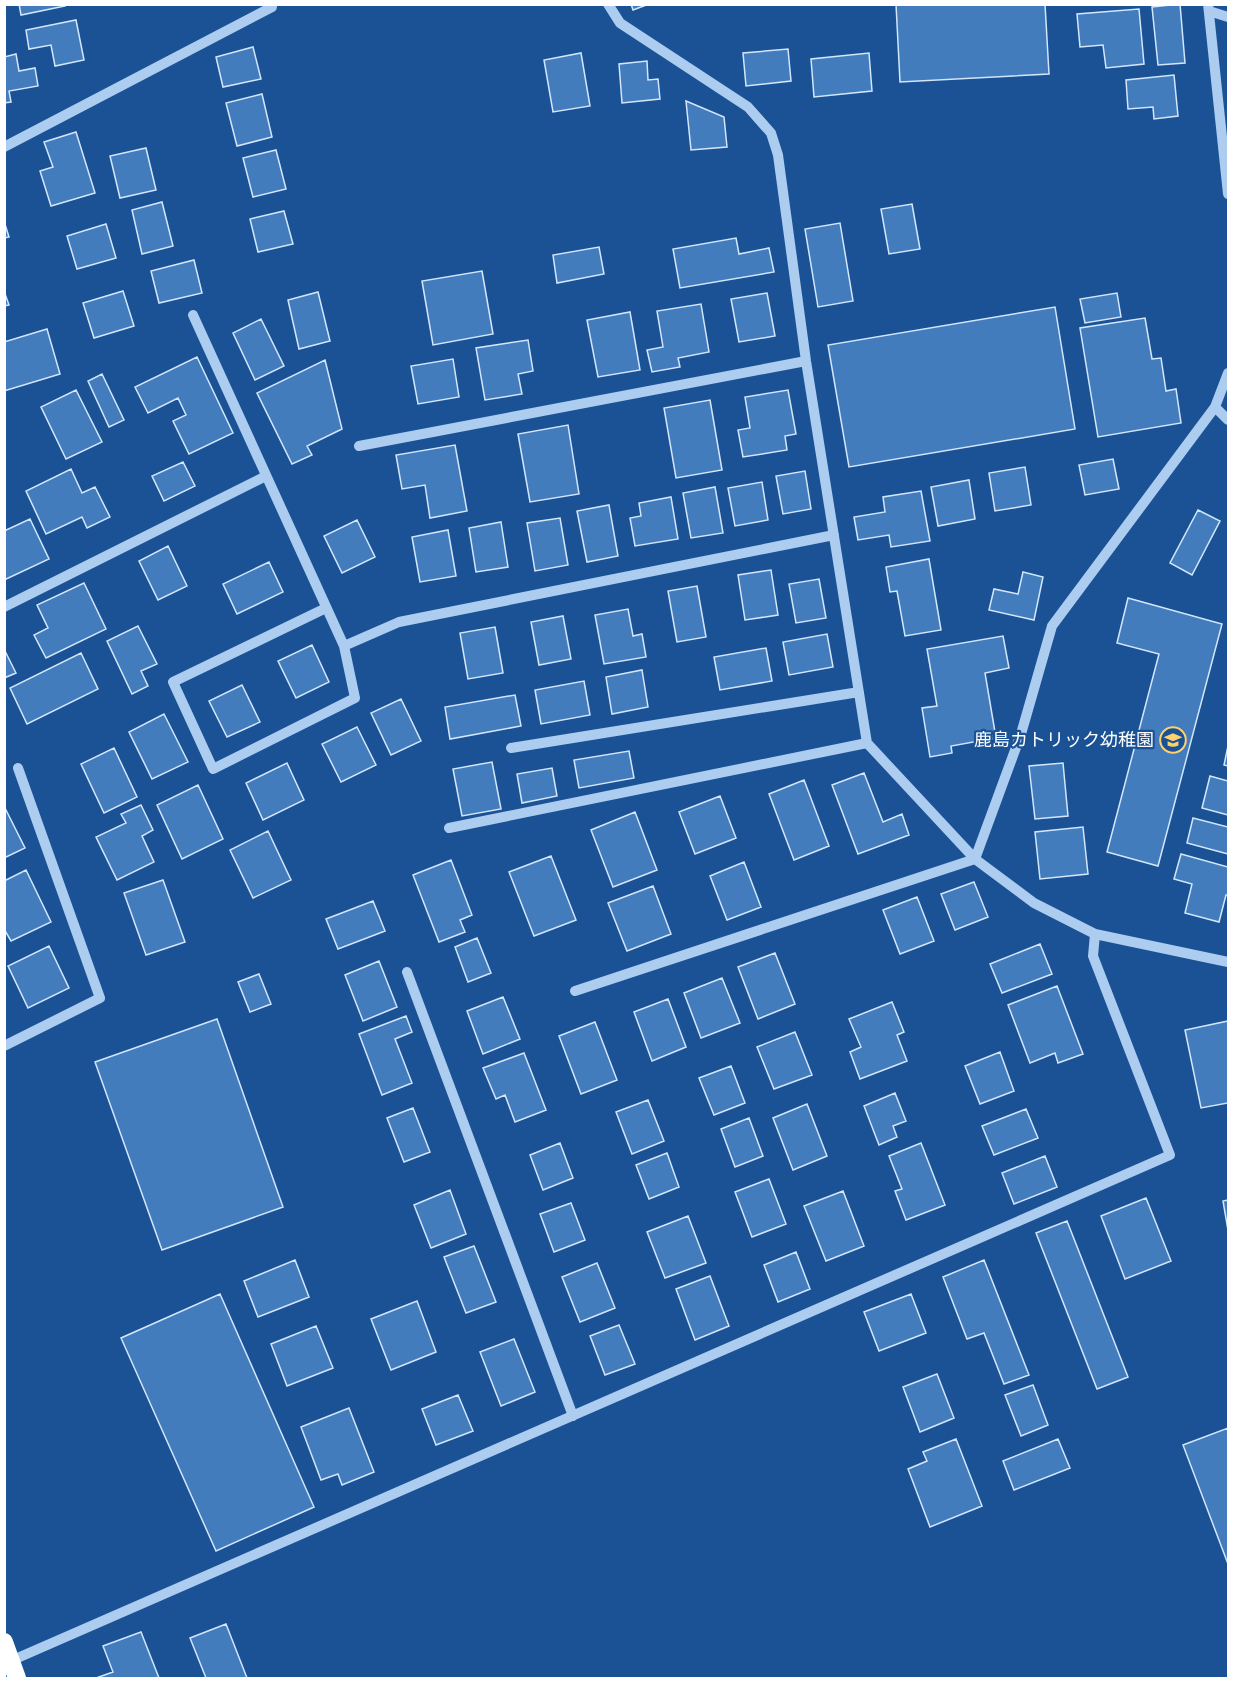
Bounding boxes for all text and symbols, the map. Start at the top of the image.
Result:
school or university icon: 鹿島カトリック幼稚園 [1158,725,1188,755]
place label: 鹿島カトリック幼稚園 [974,730,1154,750]

